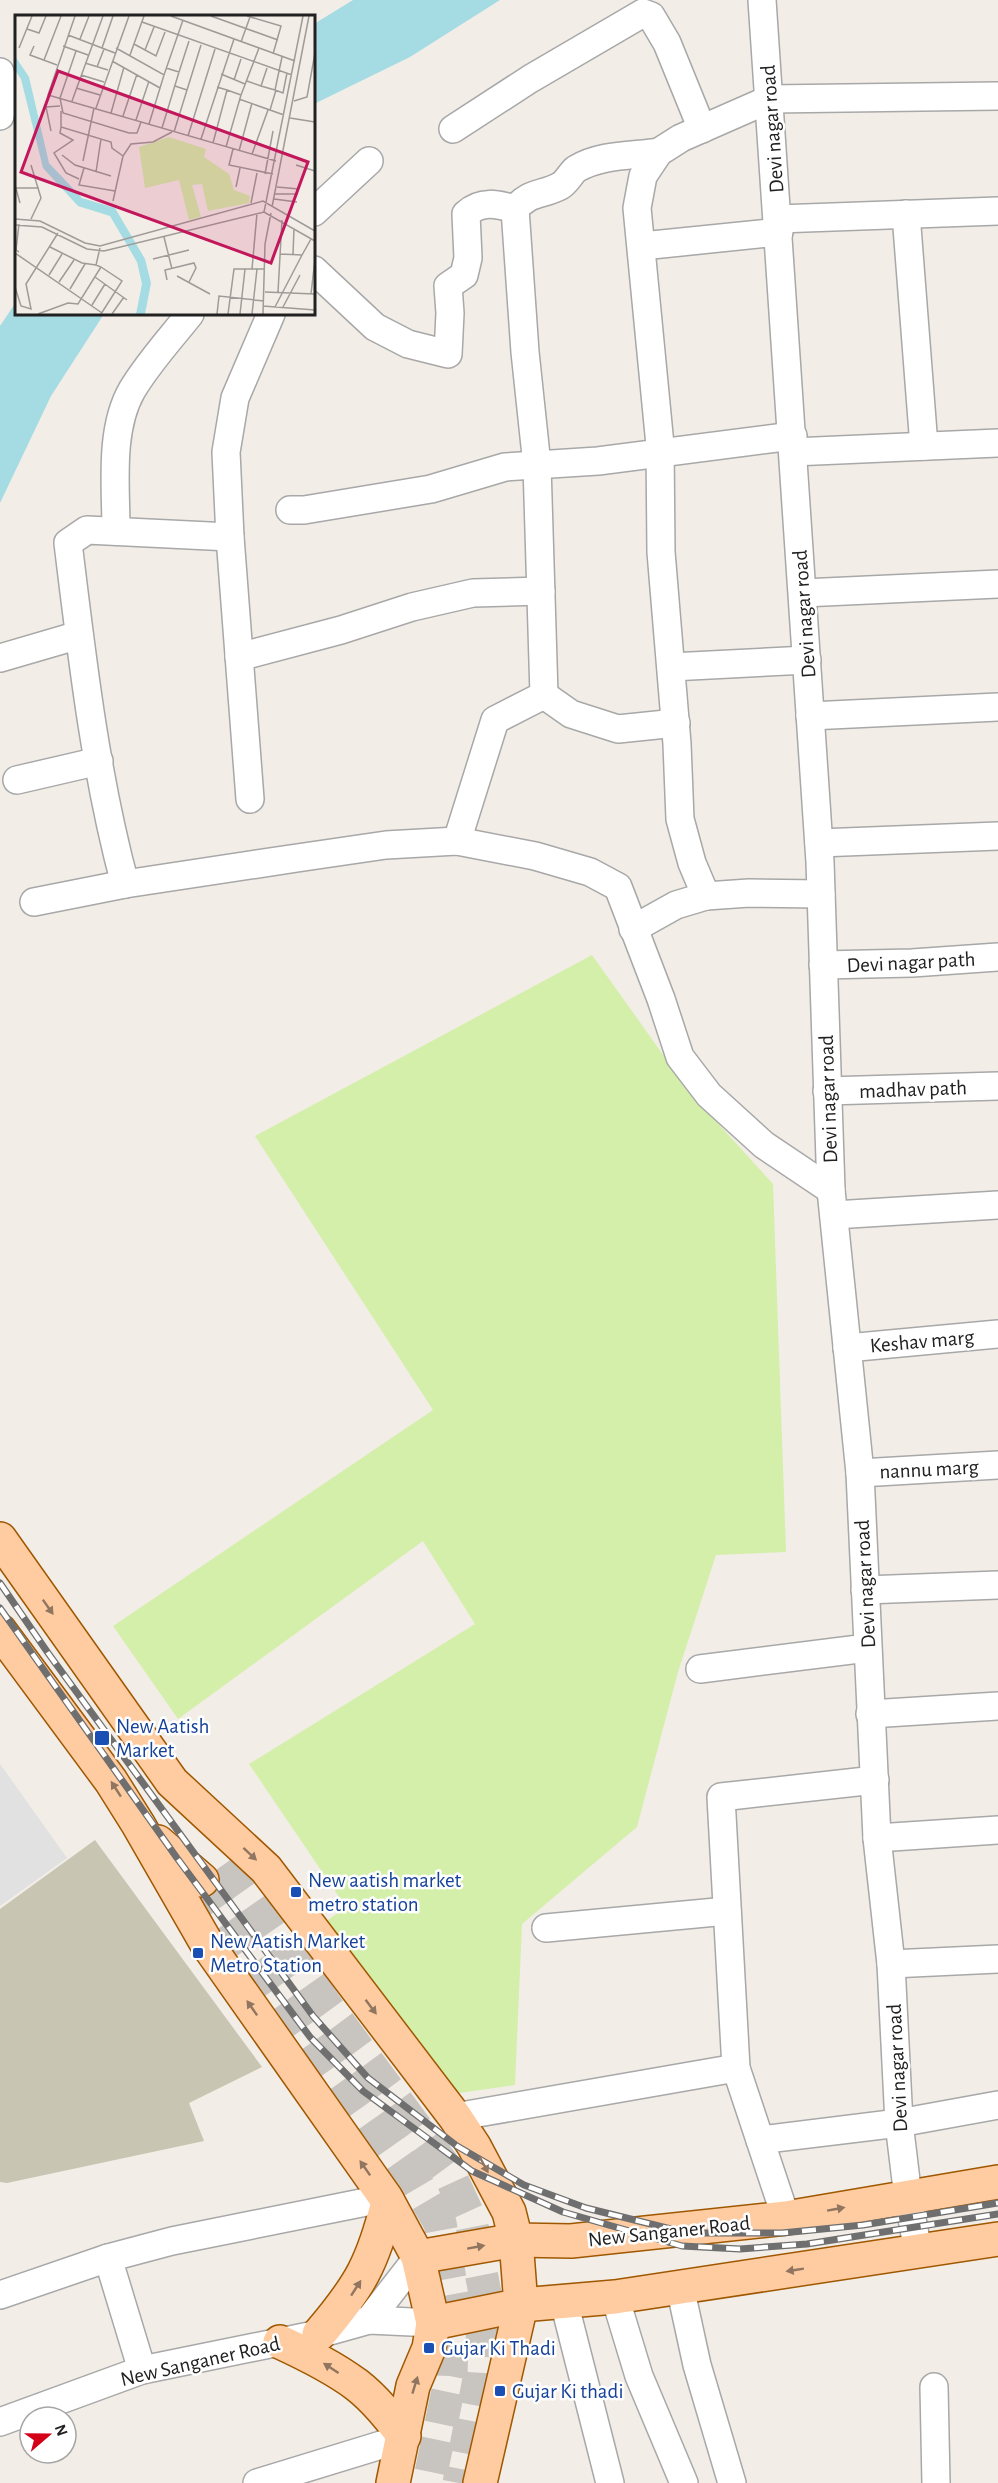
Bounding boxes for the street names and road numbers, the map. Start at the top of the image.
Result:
street label: Devi nagar road [758,64,787,194]
street label: Devi nagar road [790,549,819,679]
street label: Devi nagar path [846,949,976,976]
street label: Devi nagar road [816,1034,841,1164]
street label: madhav path [859,1077,967,1102]
street label: Keshav marg [869,1326,976,1357]
street label: nannu marg [879,1456,980,1483]
street label: Devi nagar road [852,1519,879,1649]
street label: Devi nagar road [884,2003,911,2133]
street label: New Sanganer Road [587,2213,751,2250]
street label: New Sanganer Road [118,2333,282,2390]

